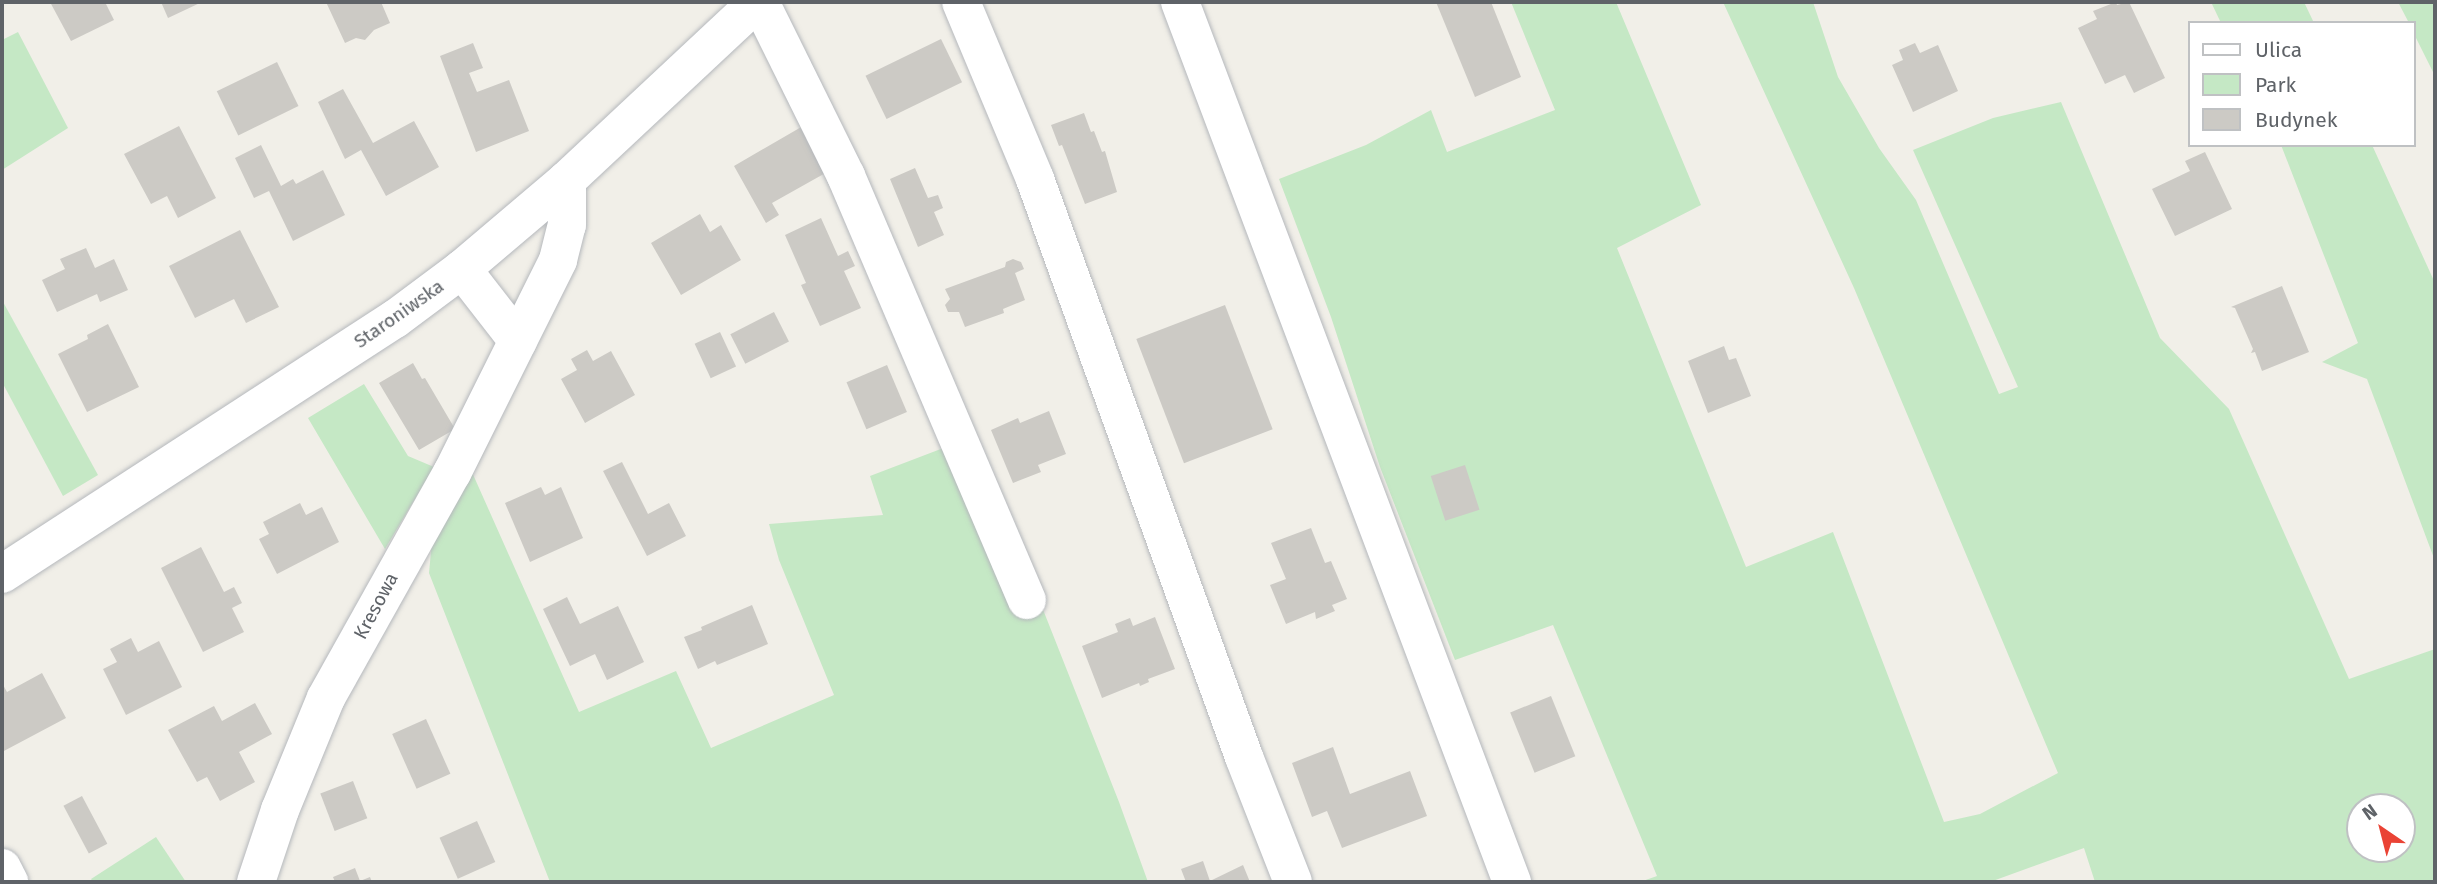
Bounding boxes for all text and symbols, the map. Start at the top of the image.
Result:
legend [2188,21,2416,147]
text: Ulica [2255,37,2302,63]
text: Park [2255,72,2296,98]
text: Budynek [2255,107,2337,133]
street label: Staroniwska [350,275,448,353]
street label: Kresowa [349,569,403,643]
north arrow [2346,793,2416,863]
text: N [2358,799,2382,825]

